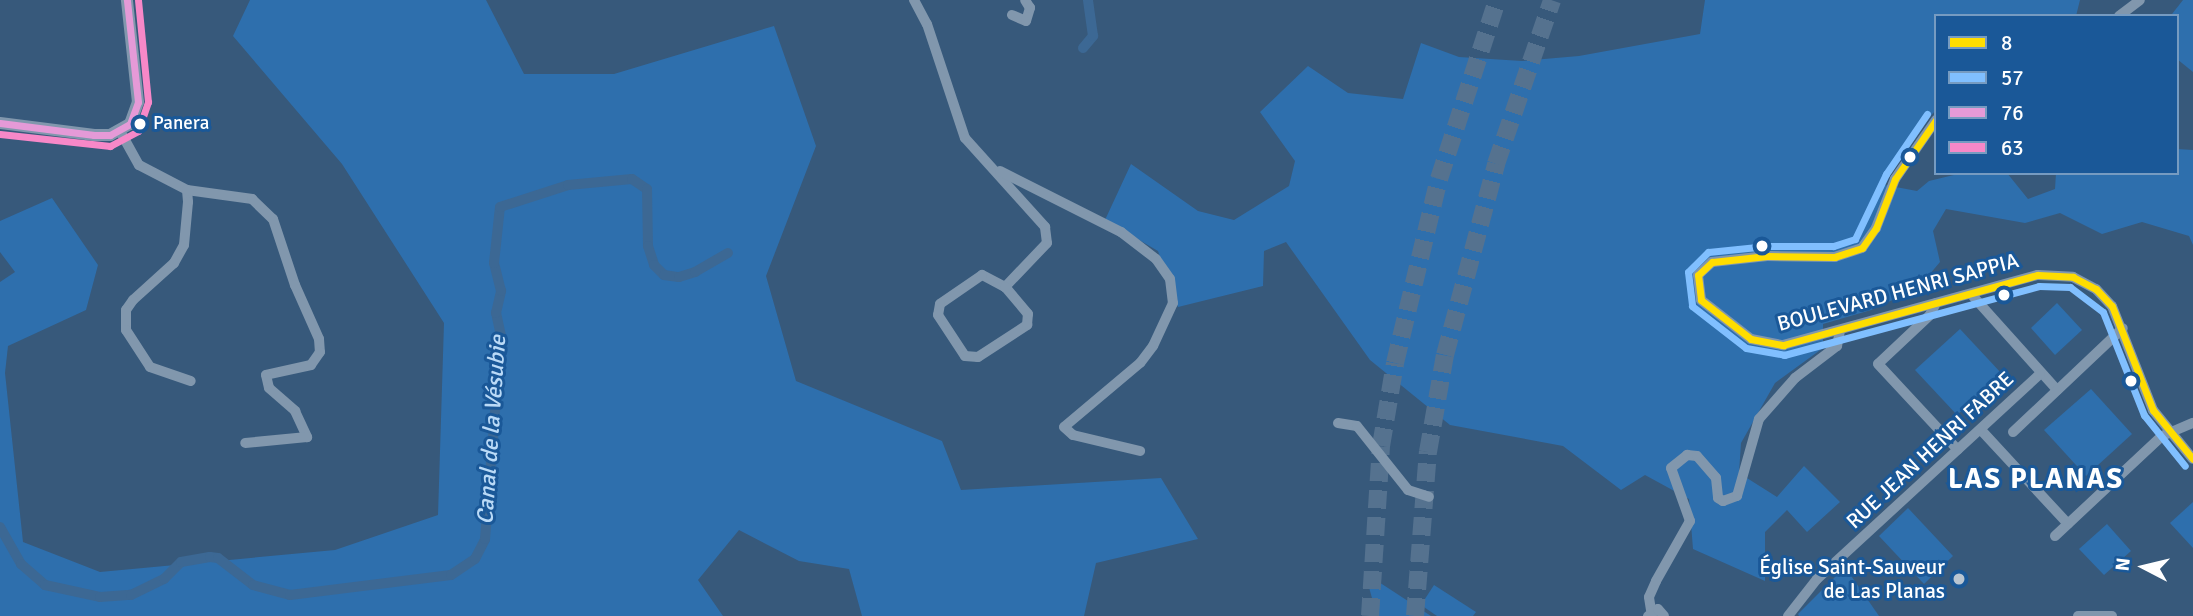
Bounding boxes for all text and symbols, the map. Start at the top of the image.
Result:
legend [1934,14,2179,175]
text: 8 [2001,30,2012,56]
text: 57 [2001,65,2024,91]
text: 76 [2001,100,2024,126]
place label: Panera [153,113,209,135]
marker: Panera [133,117,147,131]
text: 63 [2001,135,2024,161]
unlabelled marker [1903,150,1917,164]
unlabelled marker [1755,239,1769,253]
street label: BOULEVARD HENRI SAPPIA [1775,248,2021,336]
unlabelled marker [1997,288,2011,302]
water label: Canal de la Vésubie [472,334,512,526]
street label: RUE JEAN HENRI FABRE [1841,366,2019,534]
unlabelled marker [2124,374,2138,388]
district label: LAS PLANAS [1949,462,2123,496]
north arrow [2109,532,2179,602]
place label: Église Saint-Sauveur de Las Planas [1759,554,1945,604]
text: N [2110,556,2136,572]
marker: Église Saint-Sauveur de Las Planas [1951,571,1967,587]

